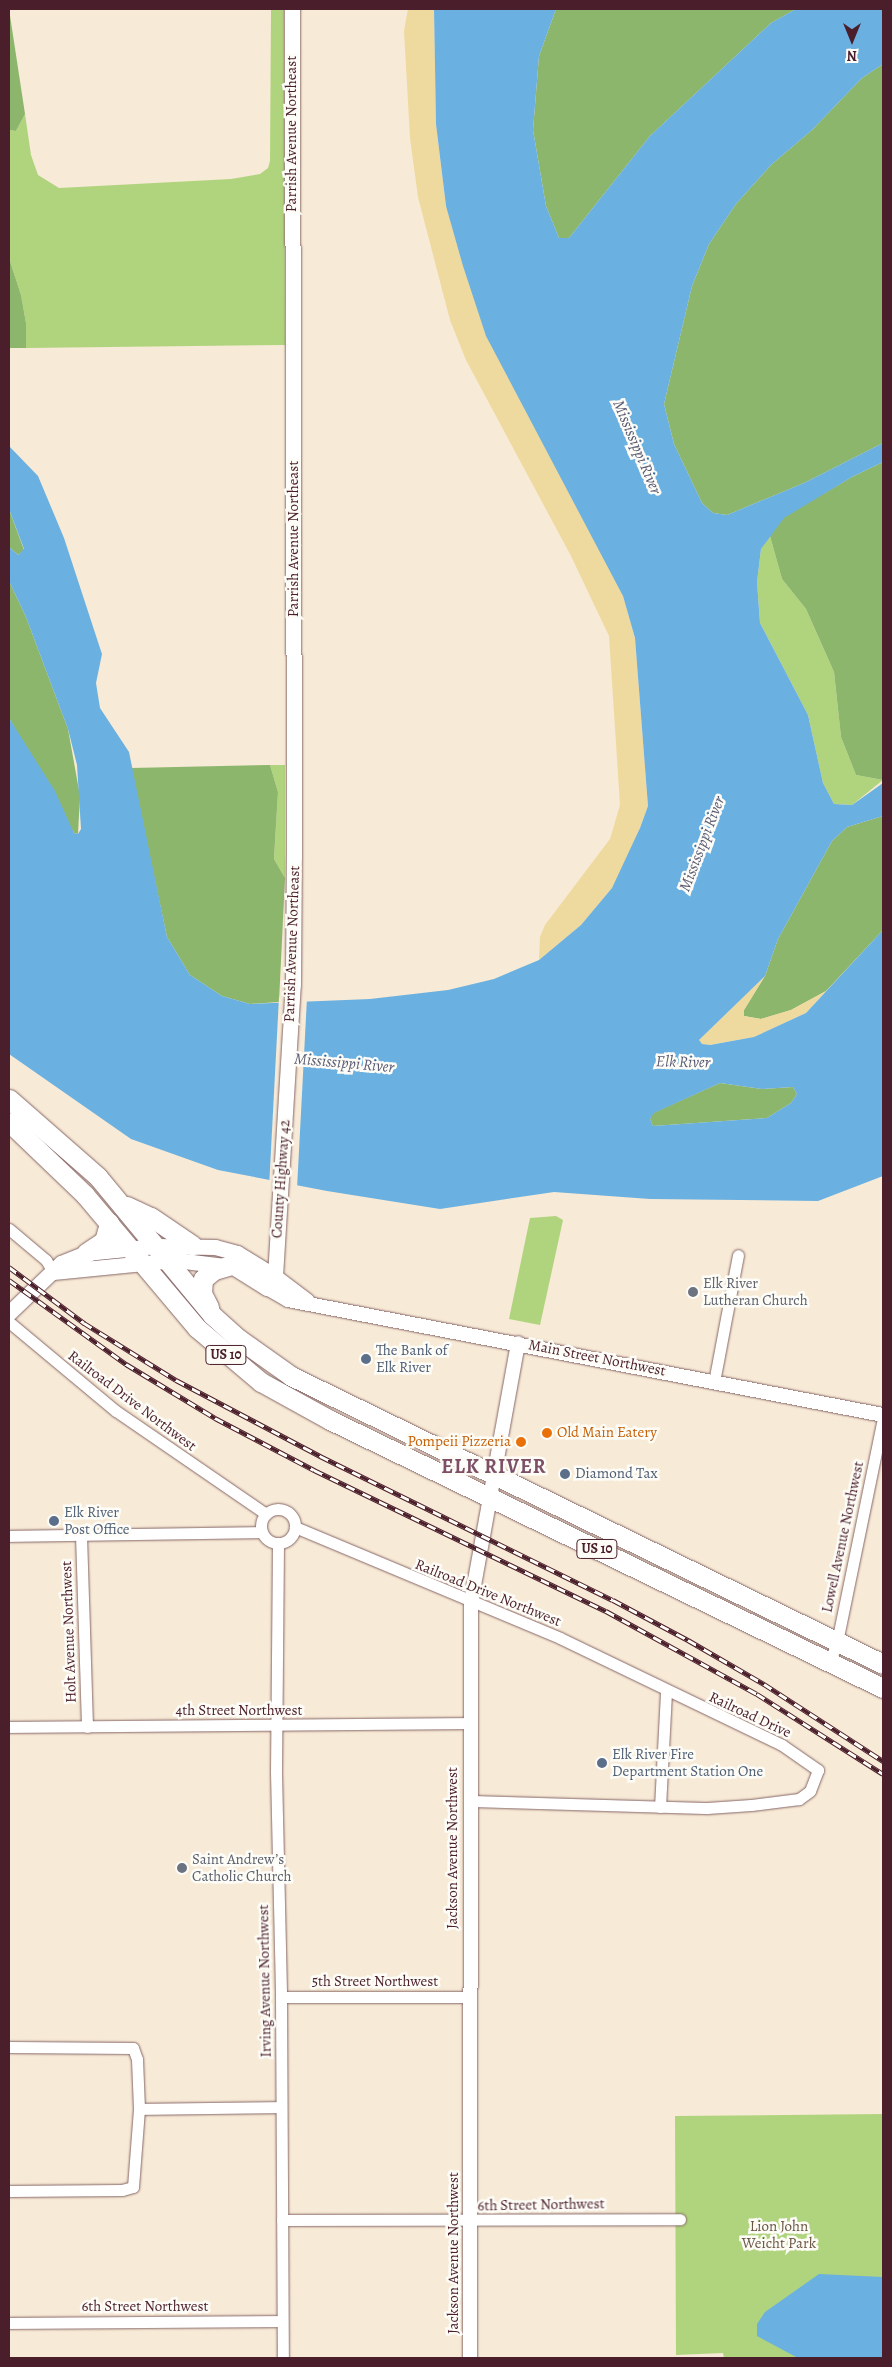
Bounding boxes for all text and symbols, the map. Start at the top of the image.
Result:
north arrow [827,15,877,65]
text: N [847,46,857,65]
street label: Parrish Avenue Northeast [283,56,301,212]
water label: Mississippi River [609,397,665,497]
street label: Parrish Avenue Northeast [285,461,303,617]
water label: Mississippi River [675,794,729,894]
street label: Parrish Avenue Northeast [280,865,304,1023]
water label: Mississippi River [293,1049,395,1077]
water label: Elk River [656,1052,710,1072]
street label: County Highway 42 [268,1119,294,1239]
place label: Elk River Lutheran Church [703,1274,808,1309]
marker: Elk River Lutheran Church [687,1286,699,1298]
street label: Main Street Northwest [527,1336,667,1380]
place label: The Bank of Elk River [376,1341,448,1376]
road number: US 10 [205,1344,247,1366]
street label: Railroad Drive Northwest [64,1347,200,1455]
marker: The Bank of Elk River [360,1353,372,1365]
place label: Old Main Eatery [557,1424,657,1442]
marker: Old Main Eatery [541,1427,553,1439]
place label: Pompeii Pizzeria [408,1433,511,1451]
marker: Pompeii Pizzeria [515,1436,527,1448]
district label: ELK RIVER [440,1454,548,1478]
street label: Lowell Avenue Northwest [818,1460,868,1614]
place label: Diamond Tax [575,1465,658,1483]
marker: Diamond Tax [559,1468,571,1480]
place label: Elk River Post Office [64,1503,130,1538]
marker: Elk River Post Office [48,1515,60,1527]
road number: US 10 [576,1538,618,1560]
street label: Railroad Drive Northwest [412,1555,564,1631]
street label: Holt Avenue Northwest [58,1561,80,1703]
street label: Railroad Drive [706,1688,794,1742]
street label: 4th Street Northwest [176,1702,302,1720]
place label: Elk River Fire Department Station One [612,1745,763,1780]
marker: Elk River Fire Department Station One [596,1757,608,1769]
street label: Jackson Avenue Northwest [444,1767,462,1929]
place label: Saint Andrew’s Catholic Church [192,1850,292,1885]
marker: Saint Andrew’s Catholic Church [176,1862,188,1874]
street label: Irving Avenue Northwest [255,1904,275,2058]
street label: 5th Street Northwest [312,1973,438,1991]
street label: Jackson Avenue Northwest [445,2172,463,2334]
street label: 6th Street Northwest [477,2195,605,2215]
park label: Lion John Weicht Park [742,2217,816,2252]
street label: 6th Street Northwest [81,2298,209,2316]

